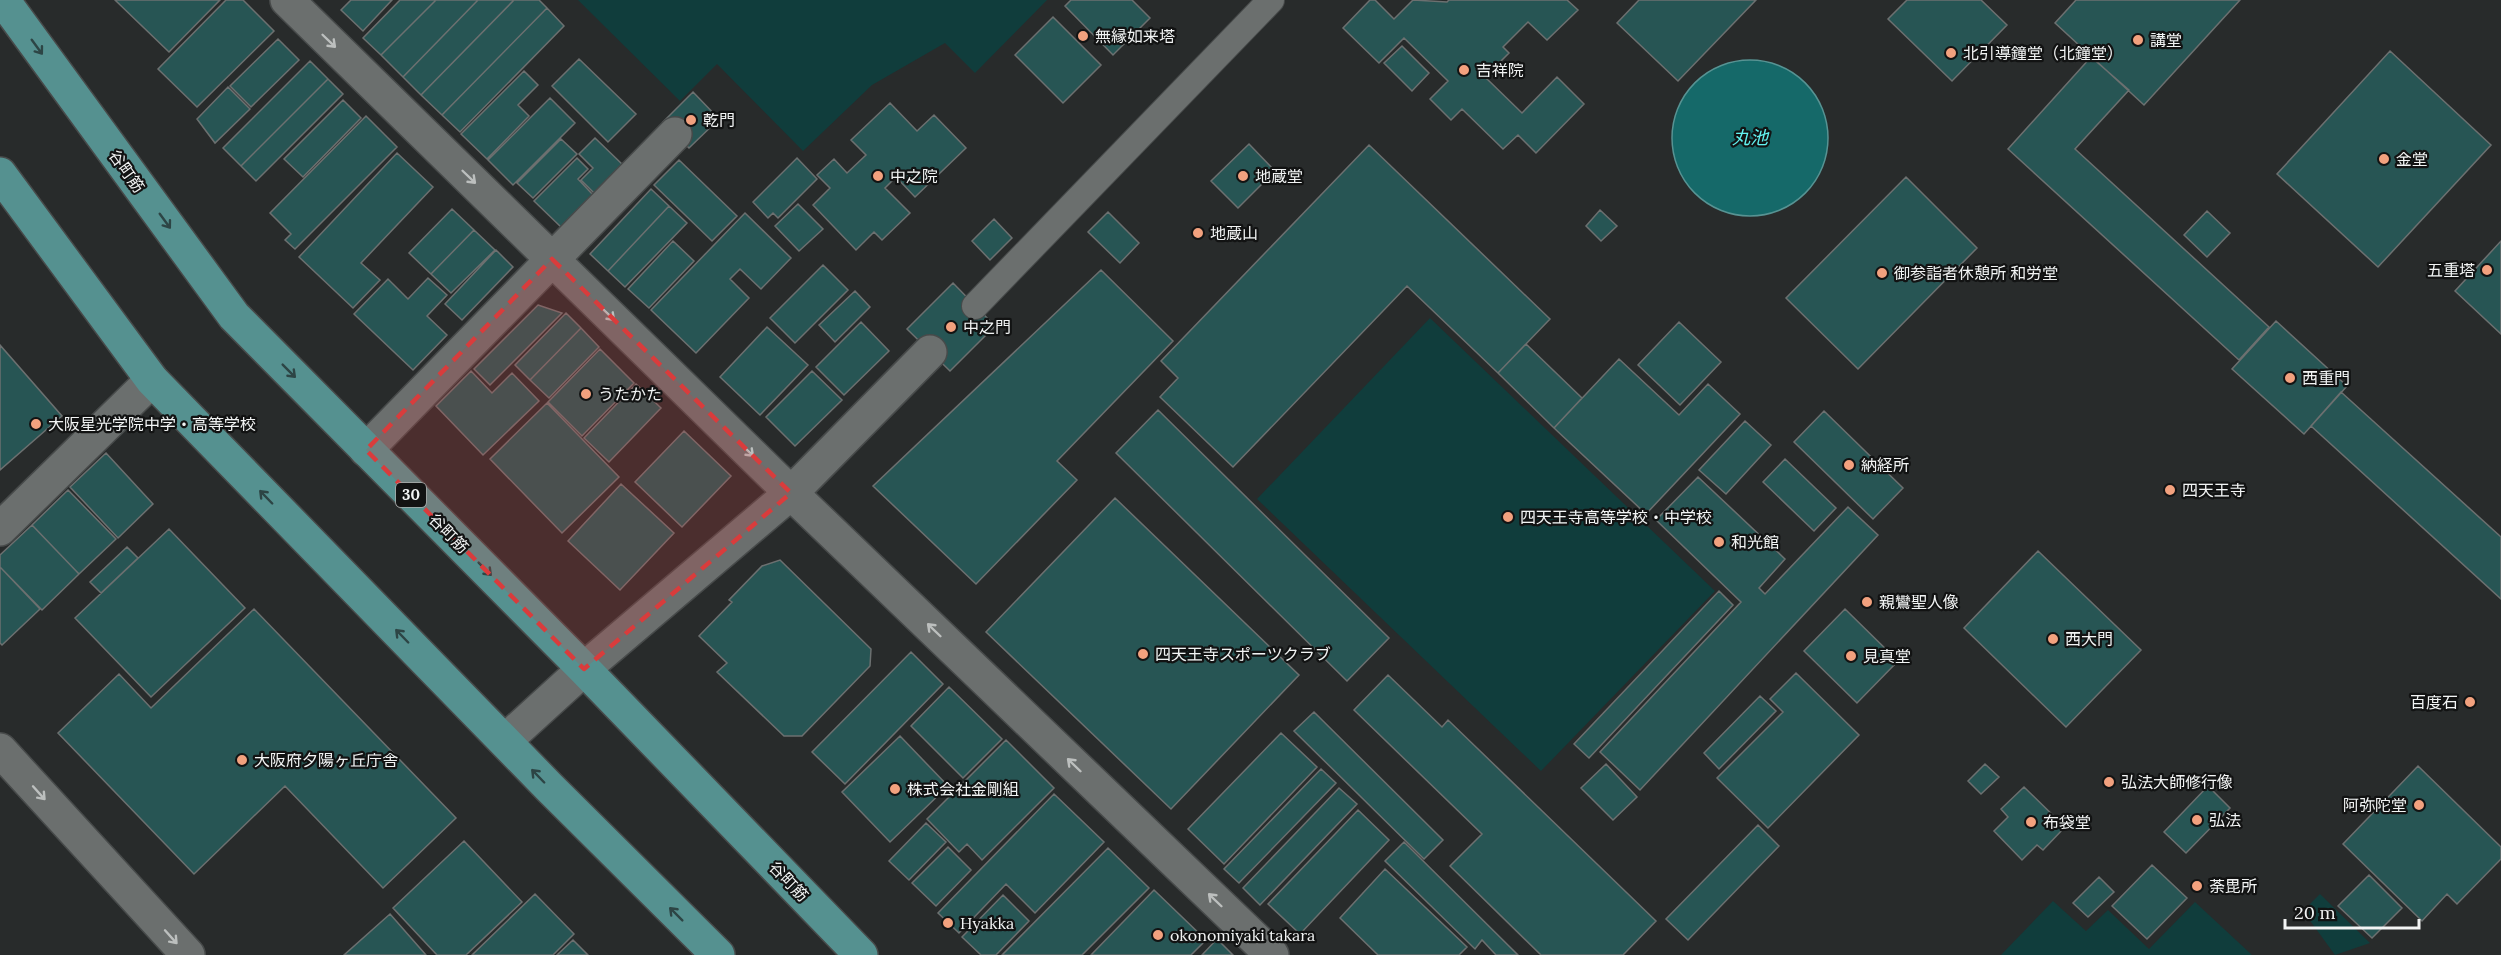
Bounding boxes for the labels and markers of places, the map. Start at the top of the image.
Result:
place label: 無縁如来塔 [1095,26,1175,46]
marker: 無縁如来塔 [1076,29,1090,43]
place label: 講堂 [2150,30,2182,50]
marker: 講堂 [2131,33,2145,47]
place label: 北引導鐘堂（北鐘堂） [1963,43,2123,63]
marker: 北引導鐘堂（北鐘堂） [1944,46,1958,60]
place label: 吉祥院 [1476,60,1524,80]
marker: 吉祥院 [1457,63,1471,77]
place label: 乾門 [703,110,735,130]
marker: 乾門 [684,113,698,127]
place label: 金堂 [2396,149,2428,169]
marker: 金堂 [2377,152,2391,166]
place label: 中之院 [890,166,938,186]
place label: 地蔵堂 [1255,166,1303,186]
marker: 中之院 [871,169,885,183]
marker: 地蔵堂 [1236,169,1250,183]
place label: 地蔵山 [1210,223,1258,243]
marker: 地蔵山 [1191,226,1205,240]
place label: 五重塔 [2427,260,2475,280]
place label: 御参詣者休憩所 和労堂 [1894,263,2058,283]
marker: 五重塔 [2480,263,2494,277]
marker: 御参詣者休憩所 和労堂 [1875,266,1889,280]
place label: 中之門 [963,317,1011,337]
marker: 中之門 [944,320,958,334]
place label: 西重門 [2302,368,2350,388]
marker: 西重門 [2283,371,2297,385]
place label: うたかた [598,384,662,404]
marker: うたかた [579,387,593,401]
place label: 大阪星光学院中学・高等学校 [48,414,256,434]
marker: 大阪星光学院中学・高等学校 [29,417,43,431]
place label: 納経所 [1861,455,1909,475]
marker: 納経所 [1842,458,1856,472]
place label: 四天王寺 [2182,480,2246,500]
marker: 四天王寺 [2163,483,2177,497]
place label: 四天王寺高等学校・中学校 [1520,507,1712,527]
marker: 四天王寺高等学校・中学校 [1501,510,1515,524]
place label: 和光館 [1731,532,1779,552]
marker: 和光館 [1712,535,1726,549]
place label: 親鸞聖人像 [1879,592,1959,612]
marker: 親鸞聖人像 [1860,595,1874,609]
place label: 西大門 [2065,629,2113,649]
marker: 西大門 [2046,632,2060,646]
place label: 四天王寺スポーツクラブ [1155,644,1331,664]
place label: 見真堂 [1863,646,1911,666]
marker: 四天王寺スポーツクラブ [1136,647,1150,661]
marker: 見真堂 [1844,649,1858,663]
place label: 百度石 [2410,692,2458,712]
marker: 百度石 [2463,695,2477,709]
place label: 大阪府夕陽ヶ丘庁舎 [254,750,398,770]
marker: 大阪府夕陽ヶ丘庁舎 [235,753,249,767]
place label: 弘法大師修行像 [2121,772,2233,792]
marker: 弘法大師修行像 [2102,775,2116,789]
place label: 株式会社金剛組 [907,779,1019,799]
marker: 株式会社金剛組 [888,782,902,796]
place label: 阿弥陀堂 [2343,795,2407,815]
marker: 阿弥陀堂 [2412,798,2426,812]
place label: 弘法 [2209,810,2241,830]
place label: 布袋堂 [2043,812,2091,832]
marker: 弘法 [2190,813,2204,827]
marker: 布袋堂 [2024,815,2038,829]
place label: 荼毘所 [2209,876,2257,896]
marker: 荼毘所 [2190,879,2204,893]
place label: Hyakka [960,913,1014,933]
marker: Hyakka [941,916,955,930]
place label: okonomiyaki takara [1170,925,1315,945]
marker: okonomiyaki takara [1151,928,1165,942]

